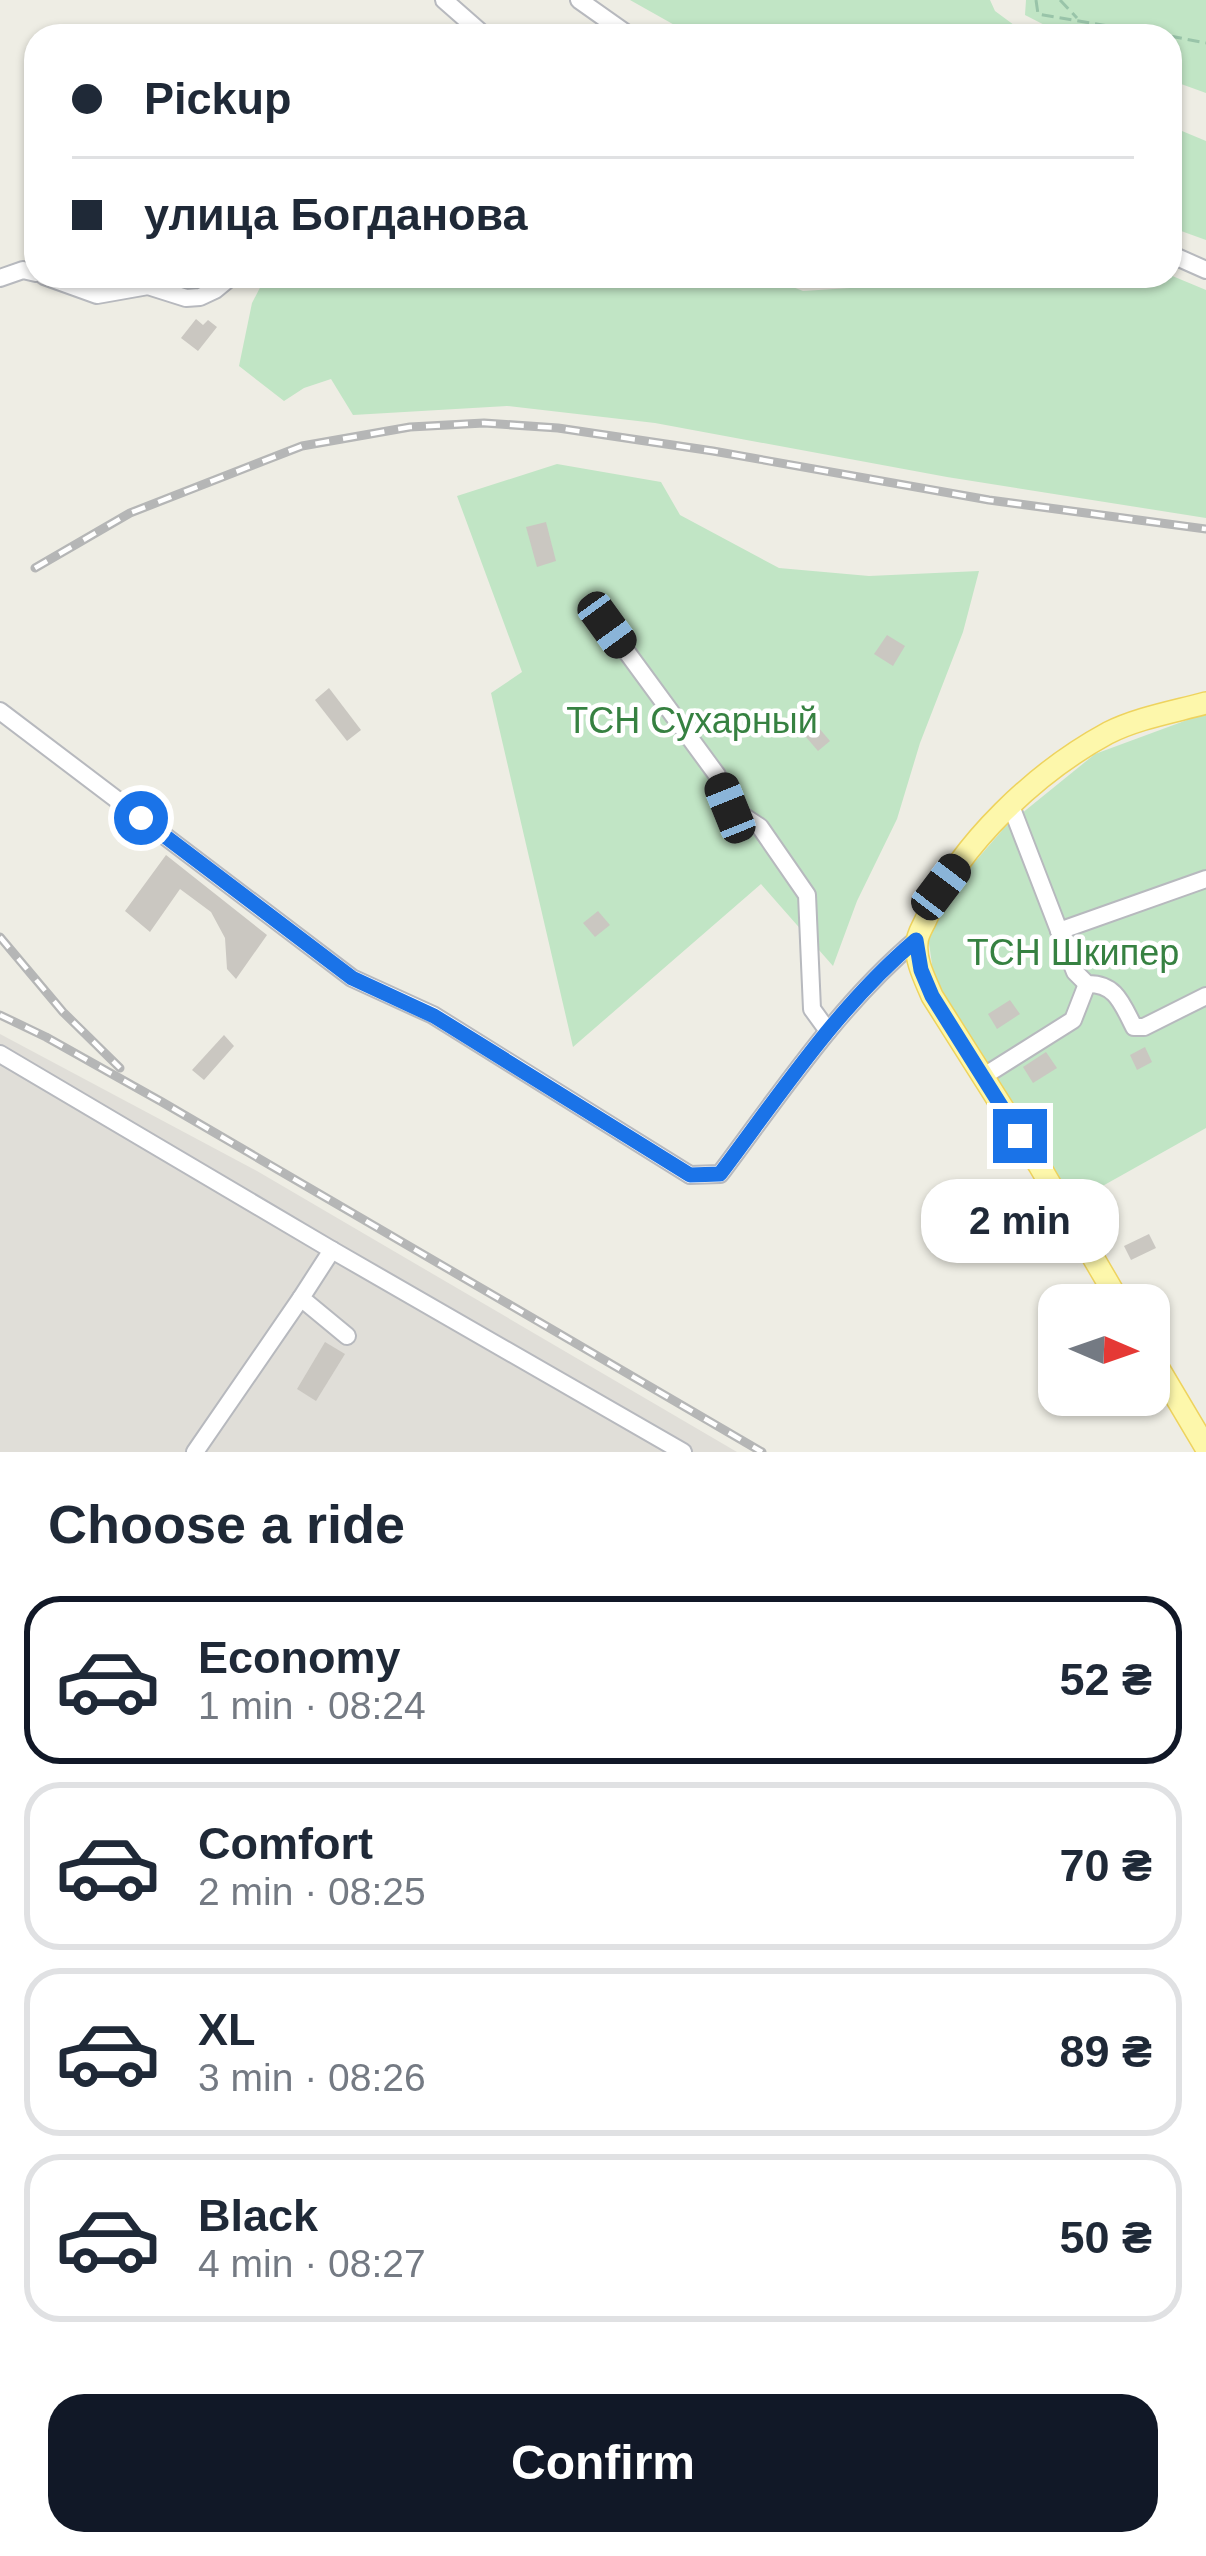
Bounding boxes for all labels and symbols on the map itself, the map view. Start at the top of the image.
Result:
car [571,585,643,665]
park label: ТСН Сухарный [566,700,818,741]
car [700,768,760,848]
route start [114,791,168,845]
car [905,847,977,927]
park label: ТСН Шкипер [967,932,1179,973]
route end [993,1109,1047,1163]
callout: 2 min [921,1178,1119,1262]
north arrow [1038,1284,1170,1416]

